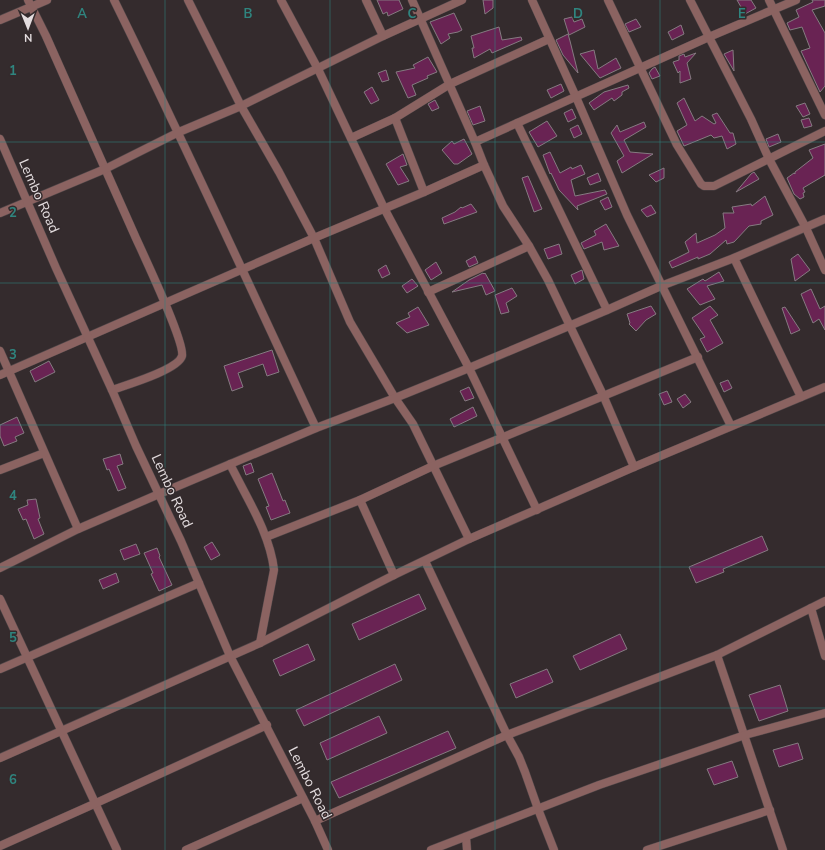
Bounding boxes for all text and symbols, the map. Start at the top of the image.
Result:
text: A [77,5,87,23]
text: B [244,5,253,23]
text: C [408,5,417,23]
text: D [573,5,583,23]
text: E [738,5,746,23]
north arrow [8,8,48,48]
text: N [24,30,32,45]
text: 1 [9,62,17,80]
street label: Lembo Road [14,156,64,236]
text: 2 [9,204,17,222]
text: 3 [9,346,17,364]
street label: Lembo Road [147,451,197,531]
text: 4 [9,487,17,505]
text: 5 [9,629,17,647]
street label: Lembo Road [284,743,336,823]
text: 6 [9,771,17,789]

